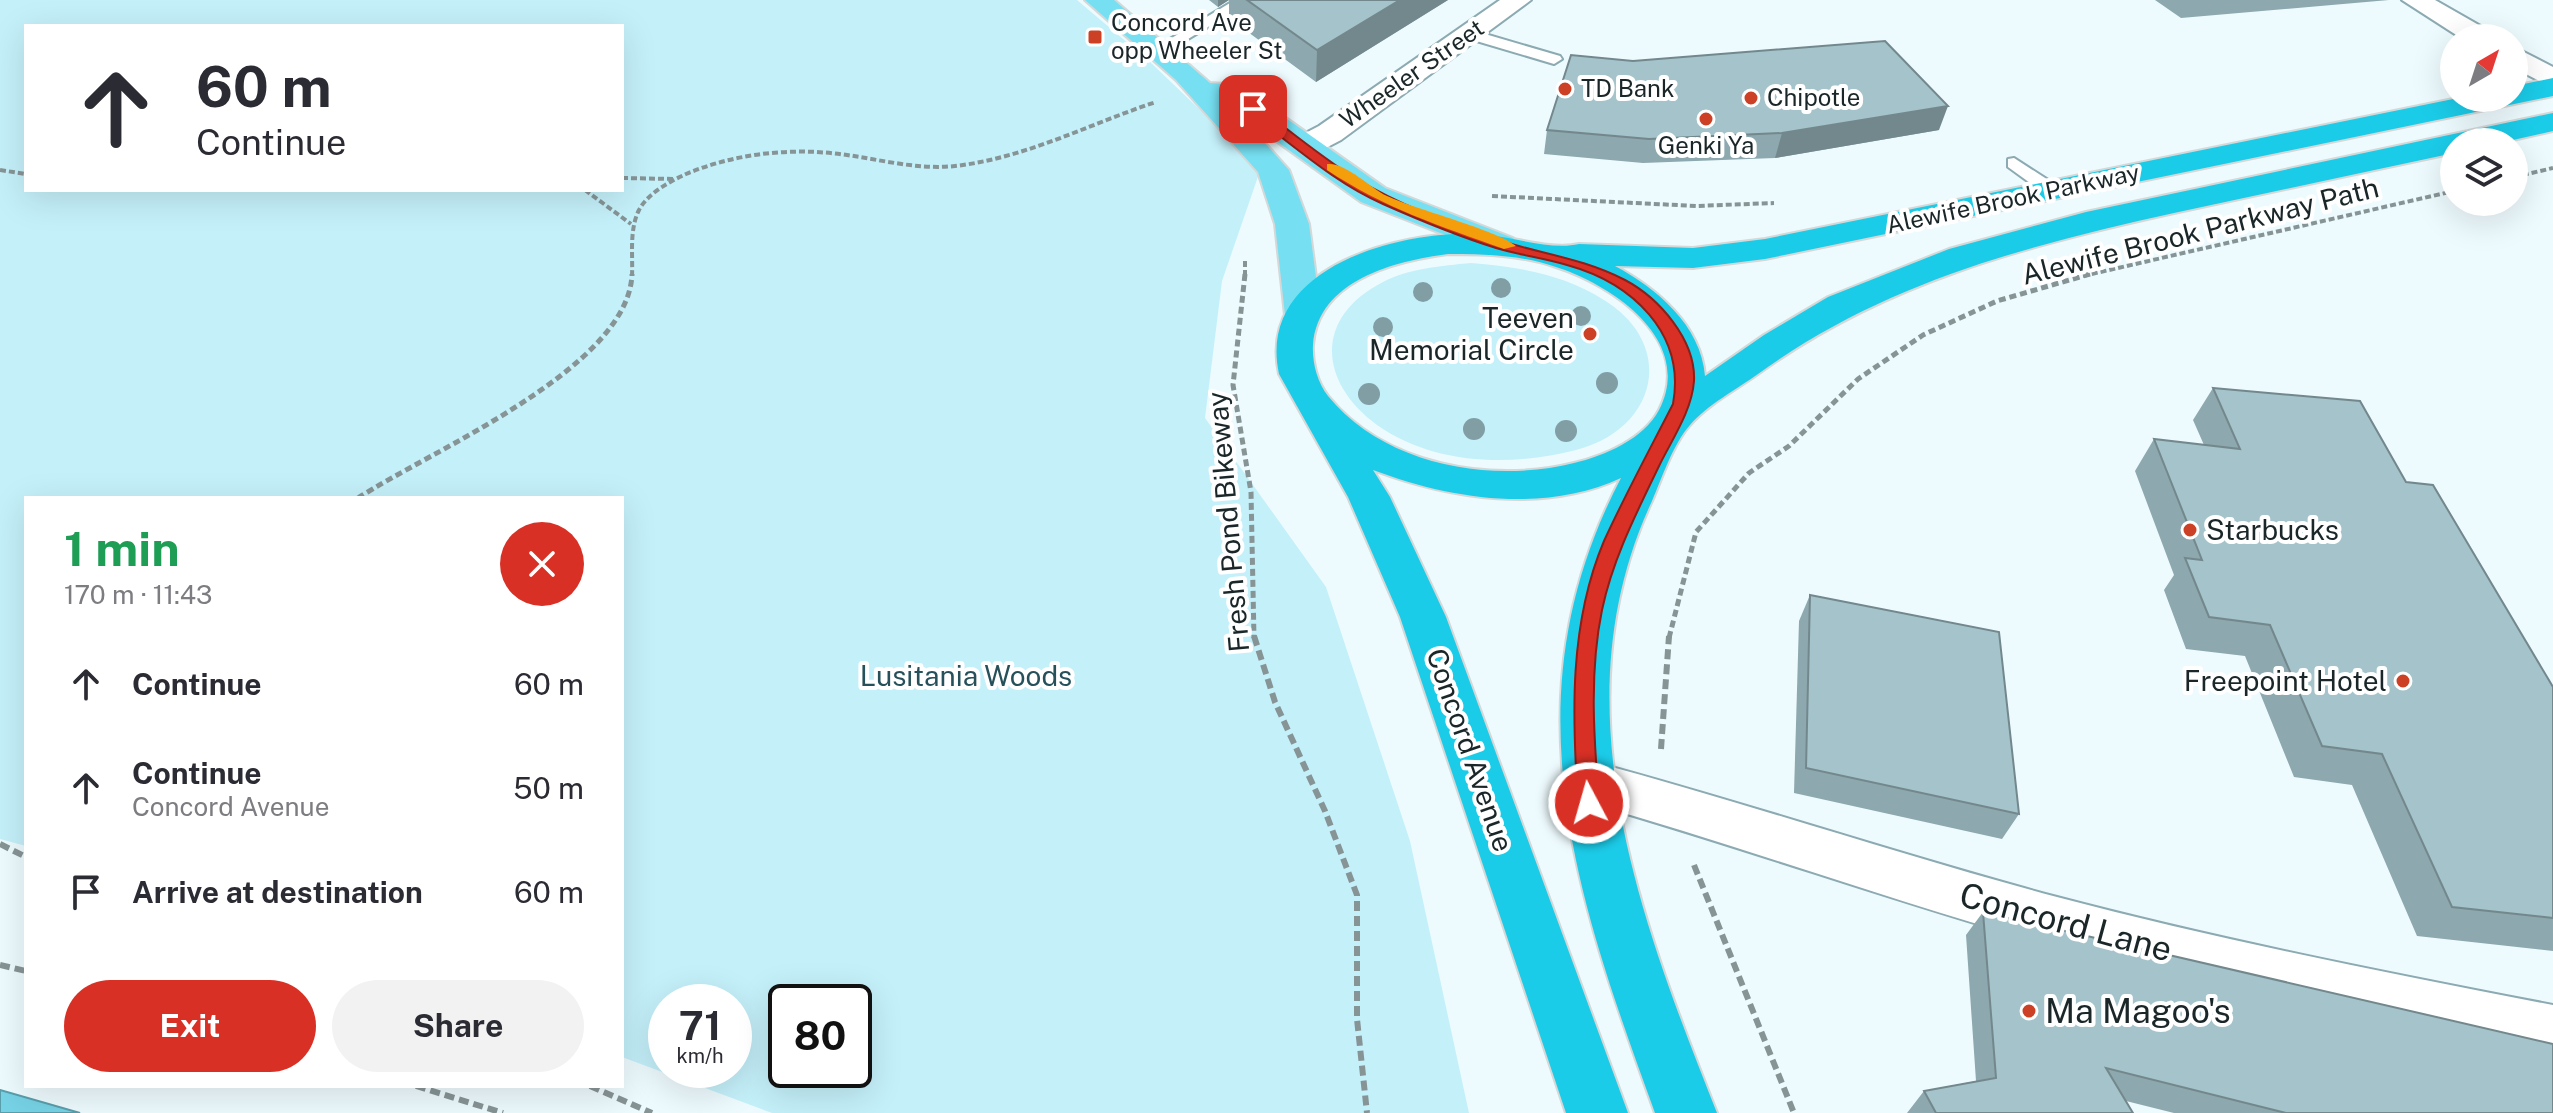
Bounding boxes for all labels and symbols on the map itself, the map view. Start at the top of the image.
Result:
place label: Concord Ave opp Wheeler St [1111,8,1283,64]
street label: Wheeler Street [1334,13,1489,133]
north arrow [2440,24,2528,112]
marker: Concord Ave opp Wheeler St [1086,28,1104,46]
place label: TD Bank [1581,74,1674,102]
pin [1219,75,1287,143]
marker: TD Bank [1556,80,1574,98]
place label: Chipotle [1767,83,1860,111]
marker: Chipotle [1742,89,1760,107]
marker: Genki Ya [1697,110,1715,128]
place label: Genki Ya [1658,131,1754,159]
street label: Alewife Brook Parkway [1884,157,2142,239]
street label: Alewife Brook Parkway Path [2018,170,2382,291]
place label: Teeven Memorial Circle [1369,301,1574,366]
marker: Teeven Memorial Circle [1581,325,1599,343]
street label: Fresh Pond Bikeway [1200,390,1255,654]
place label: Starbucks [2206,513,2339,546]
marker: Starbucks [2181,521,2199,539]
street label: Concord Avenue [1420,644,1521,856]
park label: Lusitania Woods [860,659,1072,692]
place label: Freepoint Hotel [2184,664,2387,697]
marker: Freepoint Hotel [2394,672,2412,690]
position arrow [1547,761,1631,845]
street label: Concord Lane [1955,874,2177,970]
speed limit sign: 80 [768,984,872,1088]
place label: Ma Magoo's [2045,991,2231,1031]
marker: Ma Magoo's [2020,1002,2038,1020]

